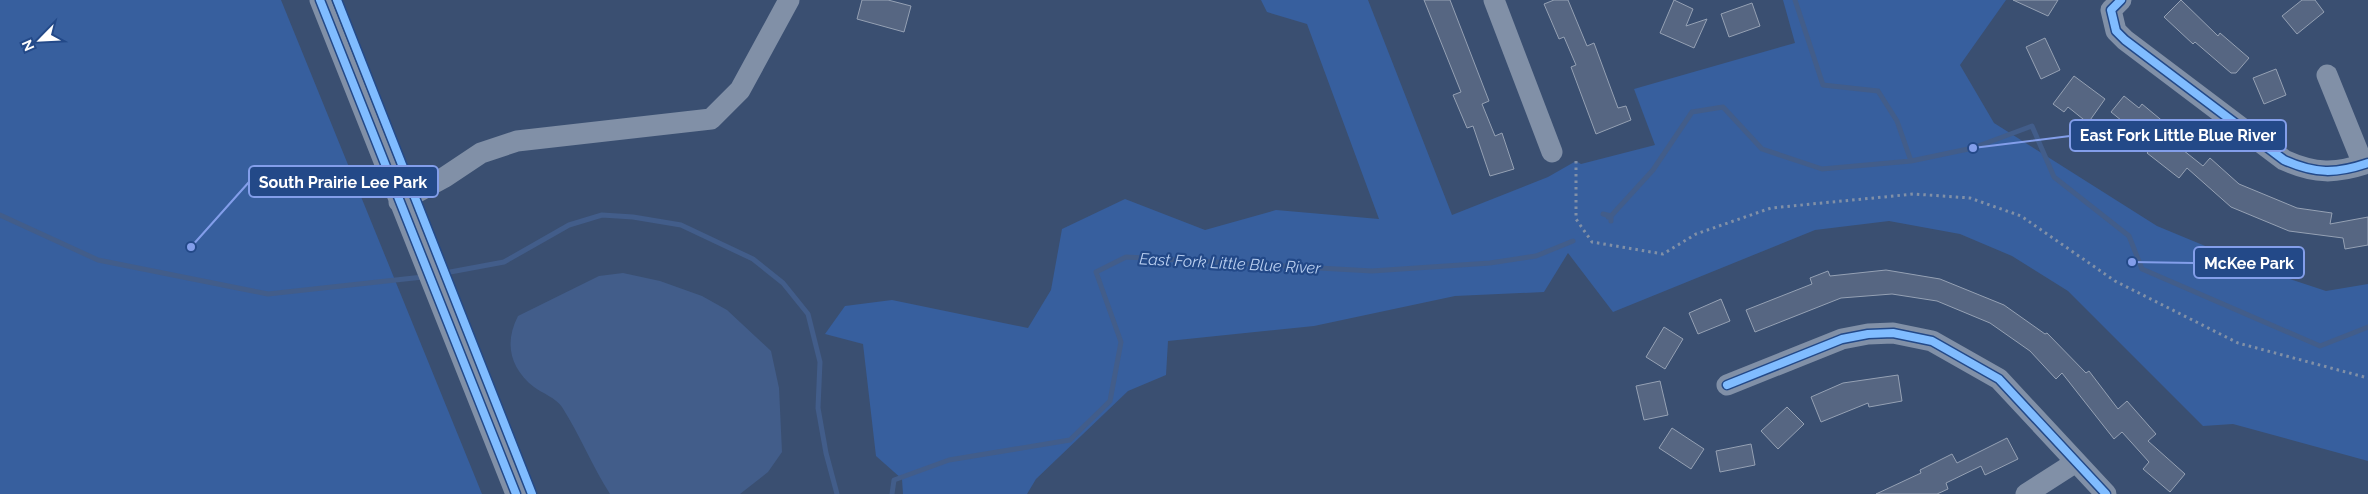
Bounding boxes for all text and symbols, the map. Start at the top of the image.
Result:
north arrow [15,15,65,65]
text: N [19,37,38,53]
callout: East Fork Little Blue River [2070,120,2286,151]
text: East Fork Little Blue River [2080,126,2276,145]
callout: South Prairie Lee Park [249,166,438,197]
text: South Prairie Lee Park [259,173,427,192]
callout: McKee Park [2194,247,2304,278]
water label: East Fork Little Blue River [1139,249,1322,278]
text: McKee Park [2204,254,2294,273]

